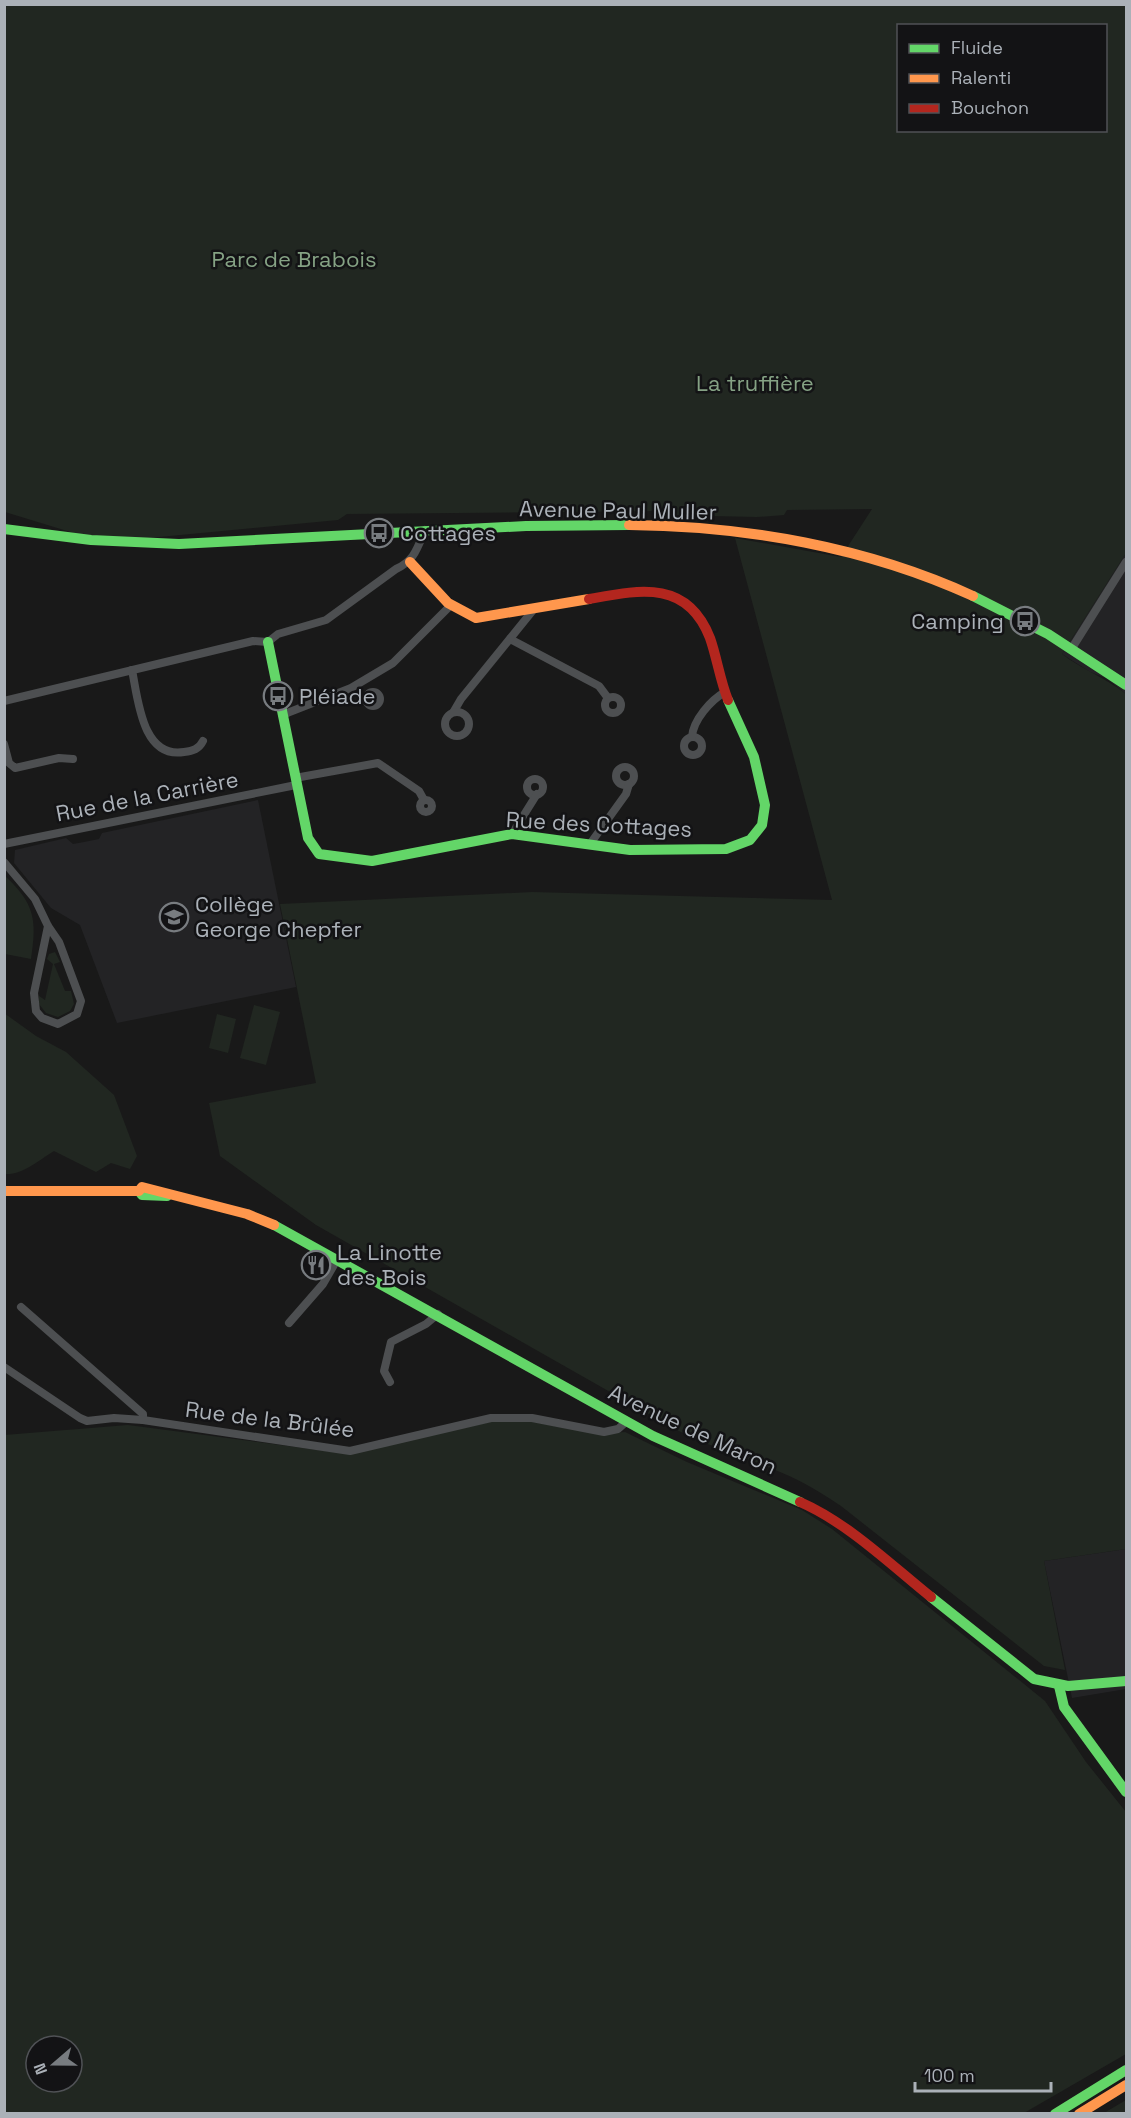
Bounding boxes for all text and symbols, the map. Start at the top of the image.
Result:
legend [897,24,1107,132]
text: Fluide [951,36,1003,59]
text: Ralenti [951,66,1011,89]
text: Bouchon [951,96,1029,119]
park label: Parc de Brabois [211,245,377,273]
park label: La truffière [696,369,814,397]
street label: Avenue Paul Muller [519,494,717,526]
bus stop icon: Cottages [363,517,395,549]
place label: Cottages [400,519,496,547]
bus stop icon: Camping [1009,605,1041,637]
place label: Camping [911,607,1004,635]
bus stop icon: Pléiade [262,680,294,712]
place label: Pléiade [299,682,376,710]
street label: Rue de la Carrière [53,765,241,827]
street label: Rue des Cottages [505,805,693,843]
place label: Collège George Chepfer [195,890,362,943]
school or university icon: Collège George Chepfer [158,901,190,933]
place label: La Linotte des Bois [337,1238,442,1291]
restaurant icon: La Linotte des Bois [300,1249,332,1281]
street label: Avenue de Maron [604,1378,782,1480]
street label: Rue de la Brûlée [184,1395,356,1443]
north arrow [24,2034,84,2094]
scale bar [915,2055,1052,2093]
text: N [29,2060,52,2078]
text: 100 m [924,2064,975,2087]

